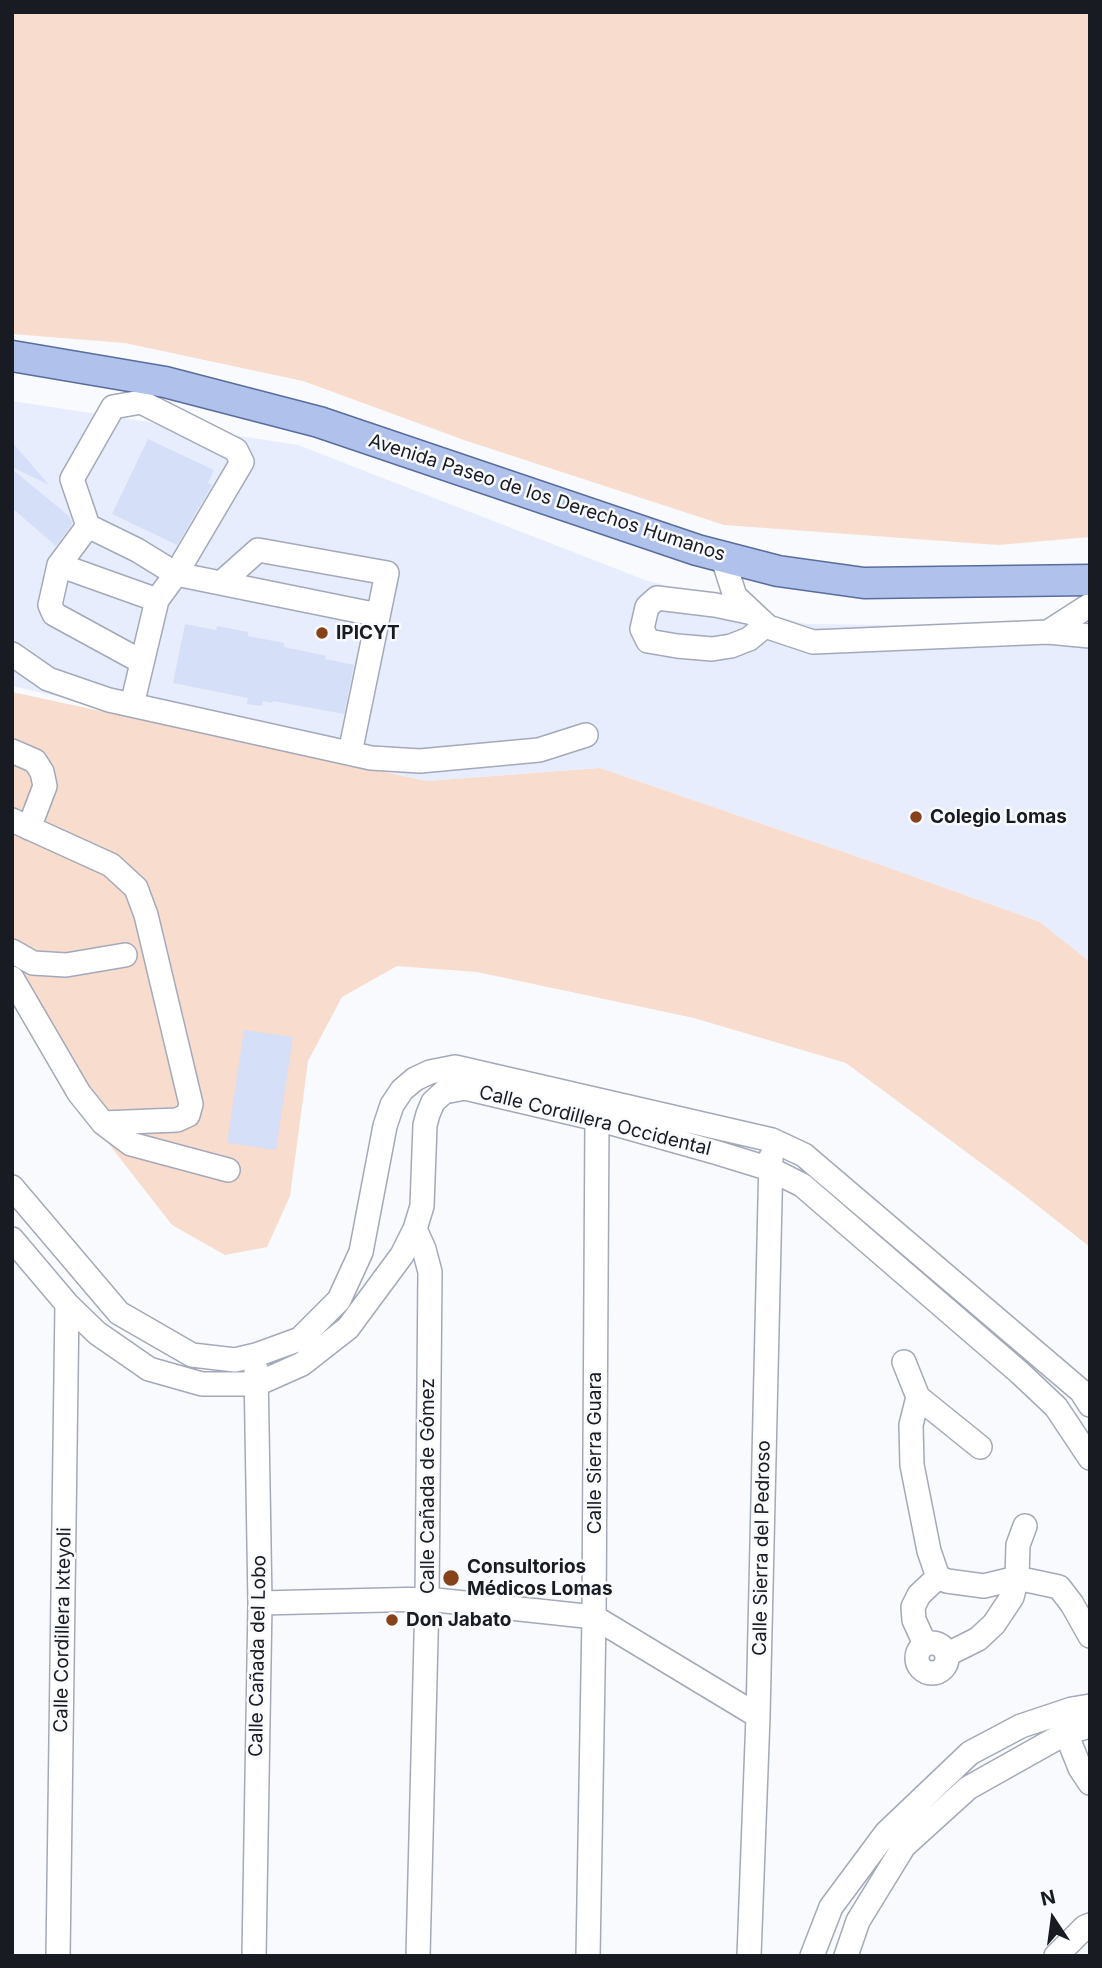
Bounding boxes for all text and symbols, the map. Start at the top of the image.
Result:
street label: Avenida Paseo de los Derechos Humanos [366,429,728,567]
place label: IPICYT [336,622,400,644]
marker: IPICYT [314,625,330,641]
place label: Colegio Lomas [930,806,1067,828]
marker: Colegio Lomas [908,809,924,825]
street label: Calle Cordillera Occidental [477,1081,713,1161]
street label: Calle Sierra Guara [584,1372,606,1534]
street label: Calle Cañada de Gómez [417,1378,439,1594]
street label: Calle Sierra del Pedroso [749,1440,775,1656]
street label: Calle Cordillera Ixteyoli [50,1527,76,1733]
street label: Calle Cañada del Lobo [245,1555,271,1757]
place label: Consultorios Médicos Lomas [467,1556,613,1600]
marker: Consultorios Médicos Lomas [441,1568,461,1588]
place label: Don Jabato [406,1609,511,1631]
marker: Don Jabato [384,1612,400,1628]
north arrow [1018,1884,1088,1954]
text: N [1039,1885,1058,1911]

